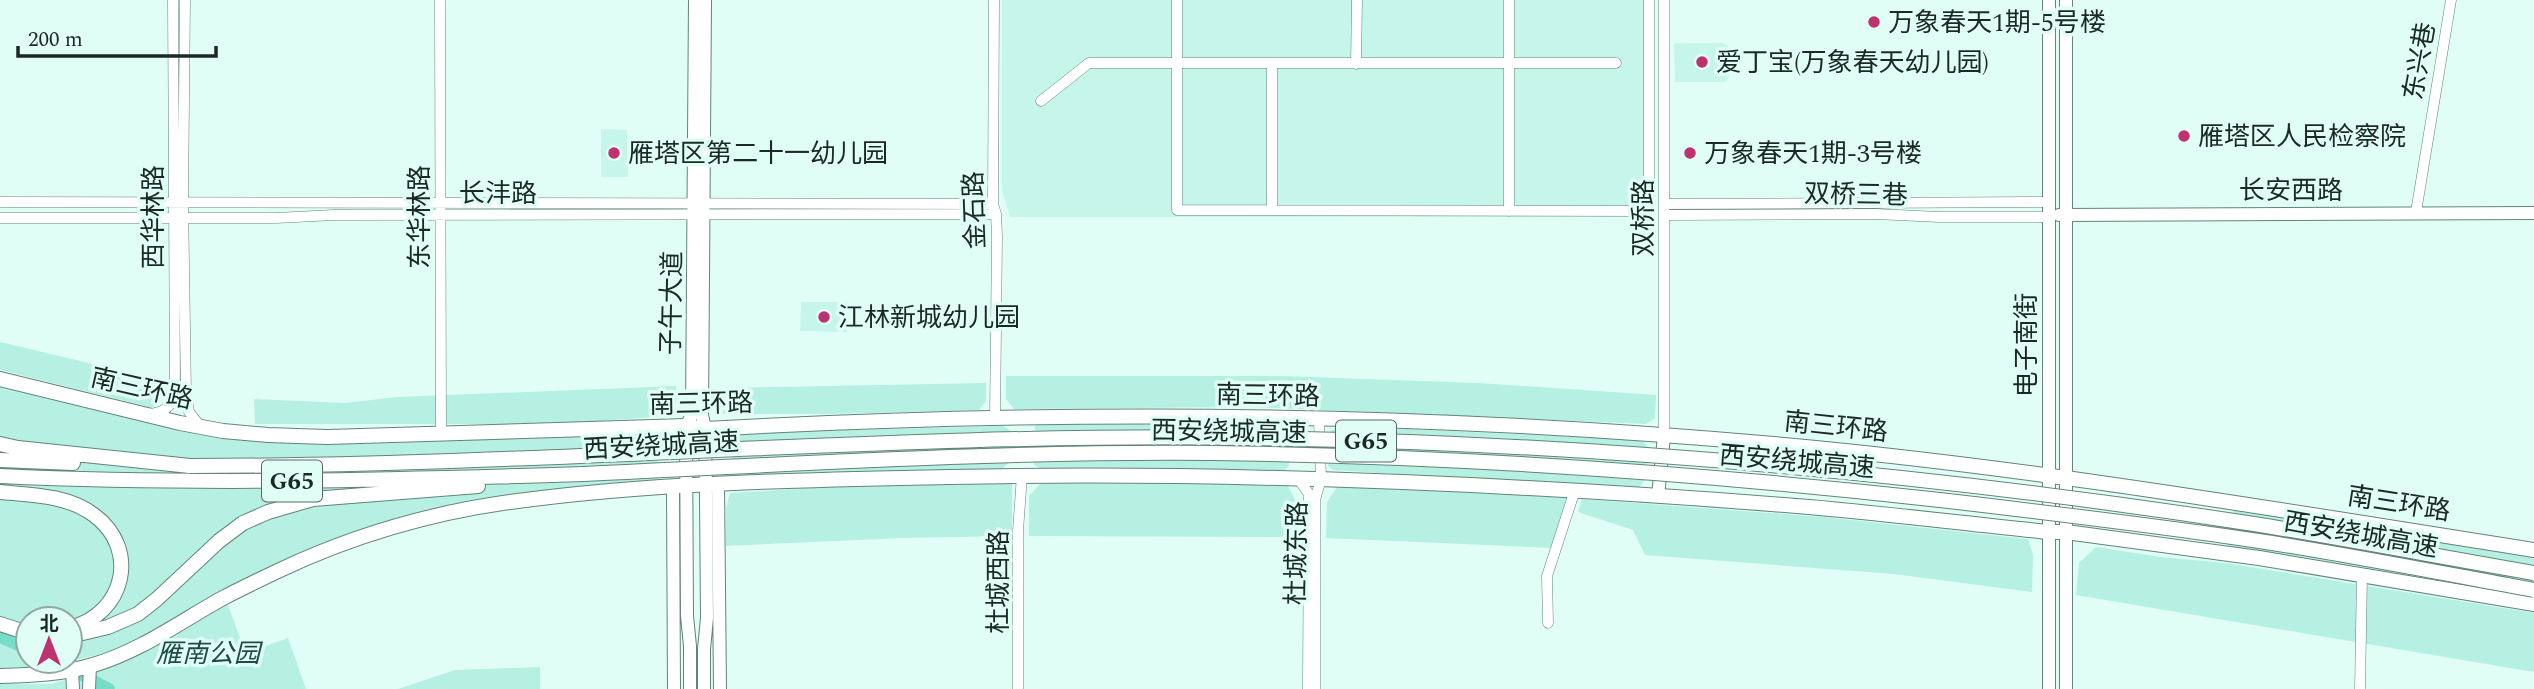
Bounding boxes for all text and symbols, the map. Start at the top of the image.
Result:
place label: 万象春天1期-5号楼 [1888,3,2106,43]
scale bar [18,14,215,58]
marker: 万象春天1期-5号楼 [1866,14,1882,30]
street label: 东兴巷 [2394,19,2446,103]
text: 200 m [28,24,83,56]
place label: 爱丁宝(万象春天幼儿园) [1716,43,1989,83]
marker: 爱丁宝(万象春天幼儿园) [1694,54,1710,70]
place label: 雁塔区人民检察院 [2198,117,2406,157]
marker: 雁塔区人民检察院 [2176,128,2192,144]
place label: 雁塔区第二十一幼儿园 [628,134,888,174]
place label: 万象春天1期-3号楼 [1704,134,1922,174]
marker: 雁塔区第二十一幼儿园 [606,145,622,161]
marker: 万象春天1期-3号楼 [1682,145,1698,161]
street label: 西华林路 [134,165,174,269]
street label: 东华林路 [400,165,440,269]
street label: 金石路 [954,170,996,250]
street label: 长安西路 [2239,171,2343,211]
street label: 长沣路 [459,174,537,214]
street label: 双桥三巷 [1804,174,1908,216]
street label: 双桥路 [1624,179,1664,257]
street label: 子午大道 [651,251,693,355]
street label: 电子南街 [2007,293,2047,397]
place label: 江林新城幼儿园 [838,298,1020,338]
marker: 江林新城幼儿园 [816,309,832,325]
street label: 南三环路 [87,358,197,420]
street label: 南三环路 [1216,375,1320,417]
street label: 南三环路 [649,383,753,425]
street label: 南三环路 [1782,402,1890,452]
street label: 西安绕城高速 [1151,411,1307,453]
road number: G65 [1336,420,1396,462]
street label: 西安绕城高速 [582,422,740,470]
street label: 西安绕城高速 [1717,435,1876,489]
road number: G65 [262,460,322,502]
street label: 南三环路 [2344,476,2453,532]
street label: 杜城东路 [1276,501,1318,605]
street label: 西安绕城高速 [2281,502,2441,568]
street label: 杜城西路 [979,530,1019,634]
north arrow [14,605,84,675]
text: 北 [39,610,59,639]
park label: 雁南公园 [156,634,264,674]

